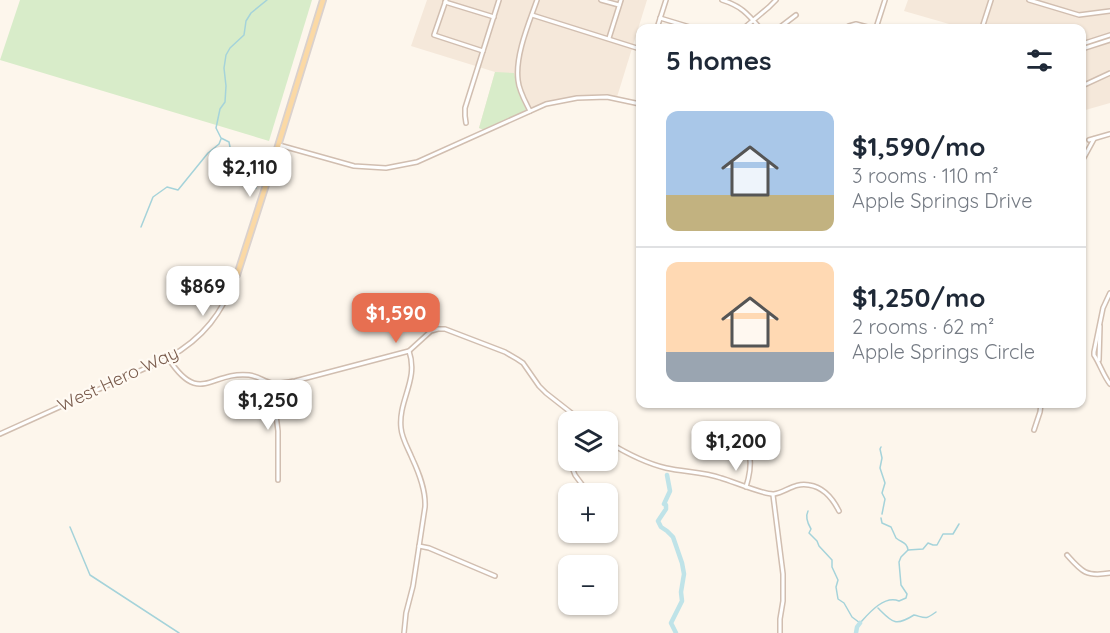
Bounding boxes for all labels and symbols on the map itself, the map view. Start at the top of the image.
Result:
pin: $2,110 [201,147,299,198]
pin: $869 [167,266,239,317]
pin: $1,590 [347,293,445,344]
street label: West Hero Way [54,341,182,417]
pin: $1,250 [219,380,317,431]
pin: $1,200 [687,421,785,472]

